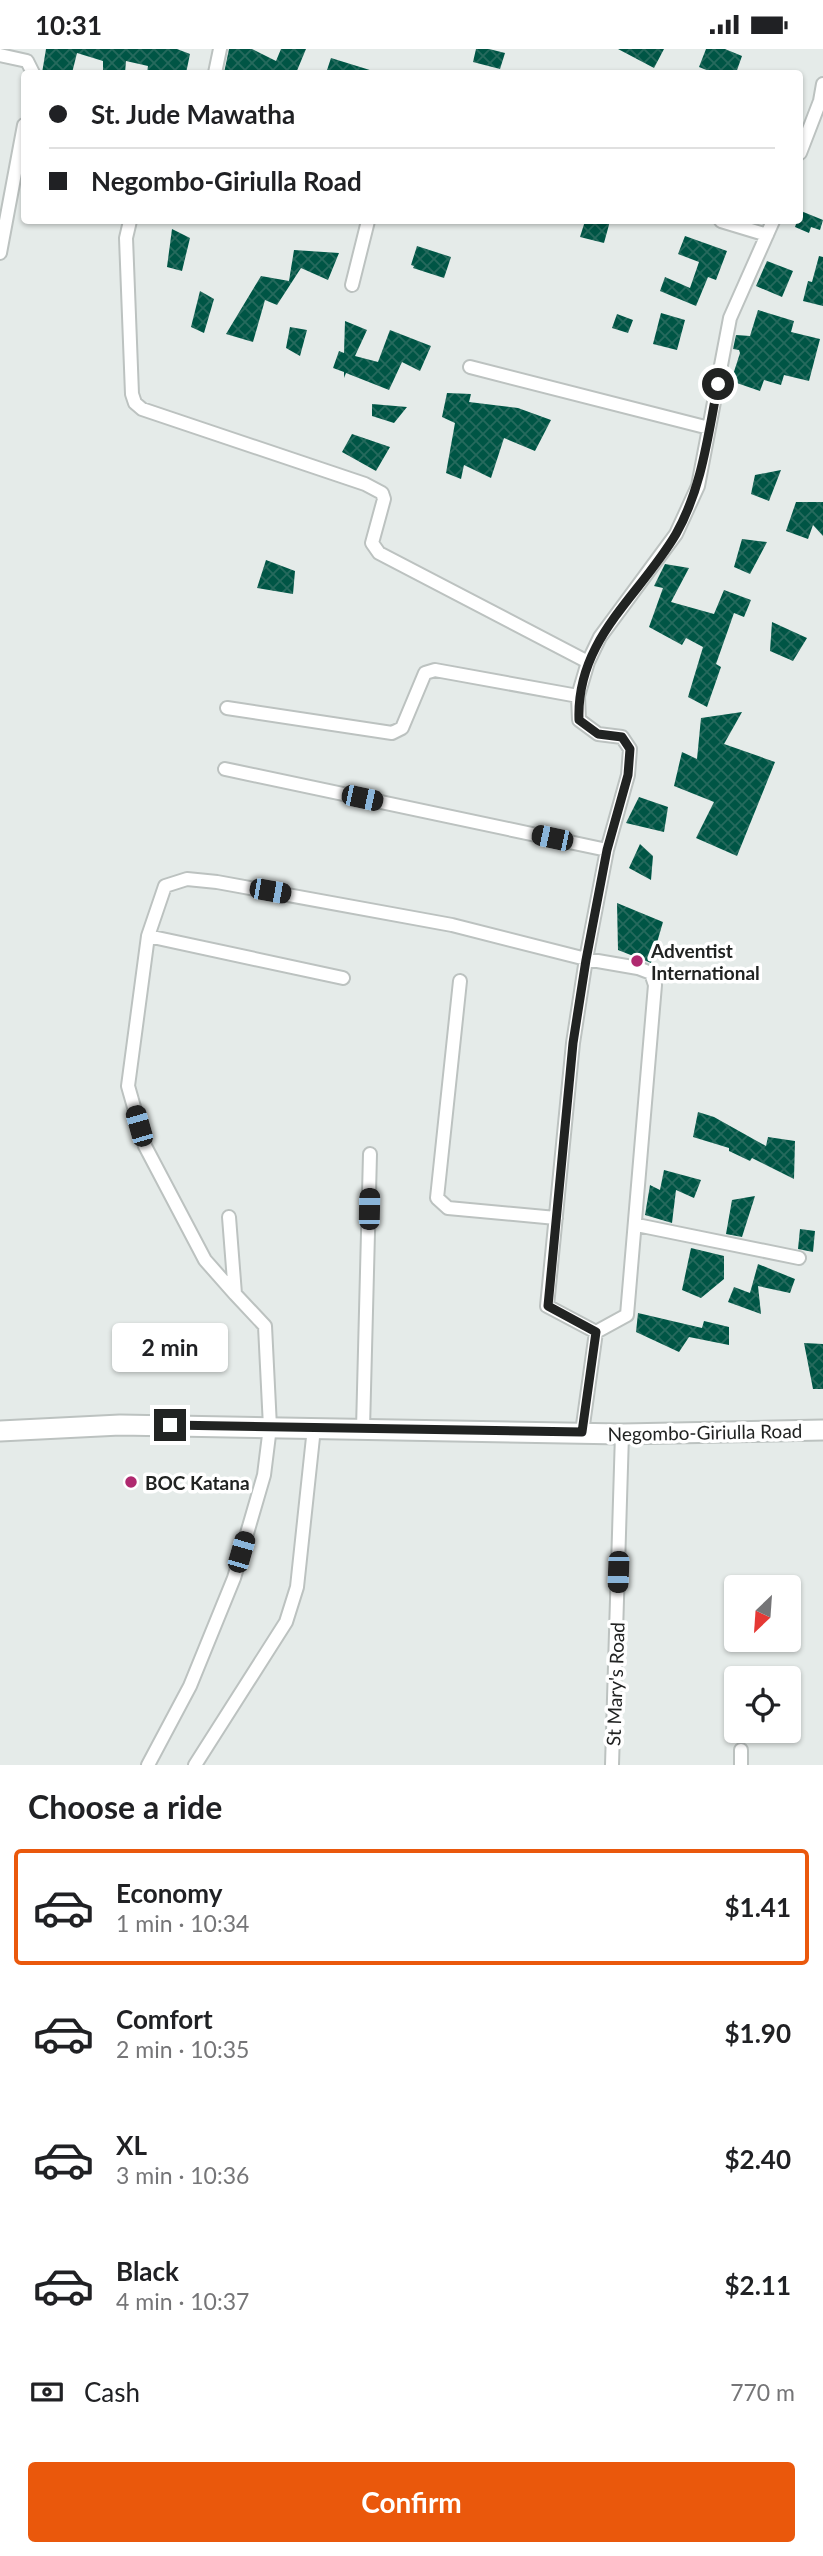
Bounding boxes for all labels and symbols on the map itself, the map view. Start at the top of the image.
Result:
route start [702,368,734,400]
car [340,783,385,813]
car [530,823,575,853]
car [248,877,293,905]
place label: Adventist International [650,939,760,984]
marker: Adventist International [629,953,645,969]
car [124,1103,155,1149]
car [359,1188,380,1230]
callout: 2 min [112,1323,228,1373]
route end [154,1409,186,1441]
street label: Negombo-Giriulla Road [607,1419,803,1445]
place label: BOC Katana [145,1471,250,1494]
marker: BOC Katana [123,1474,139,1490]
car [226,1529,257,1575]
car [607,1551,630,1593]
north arrow [724,1575,802,1652]
street label: St Mary's Road [601,1622,629,1746]

